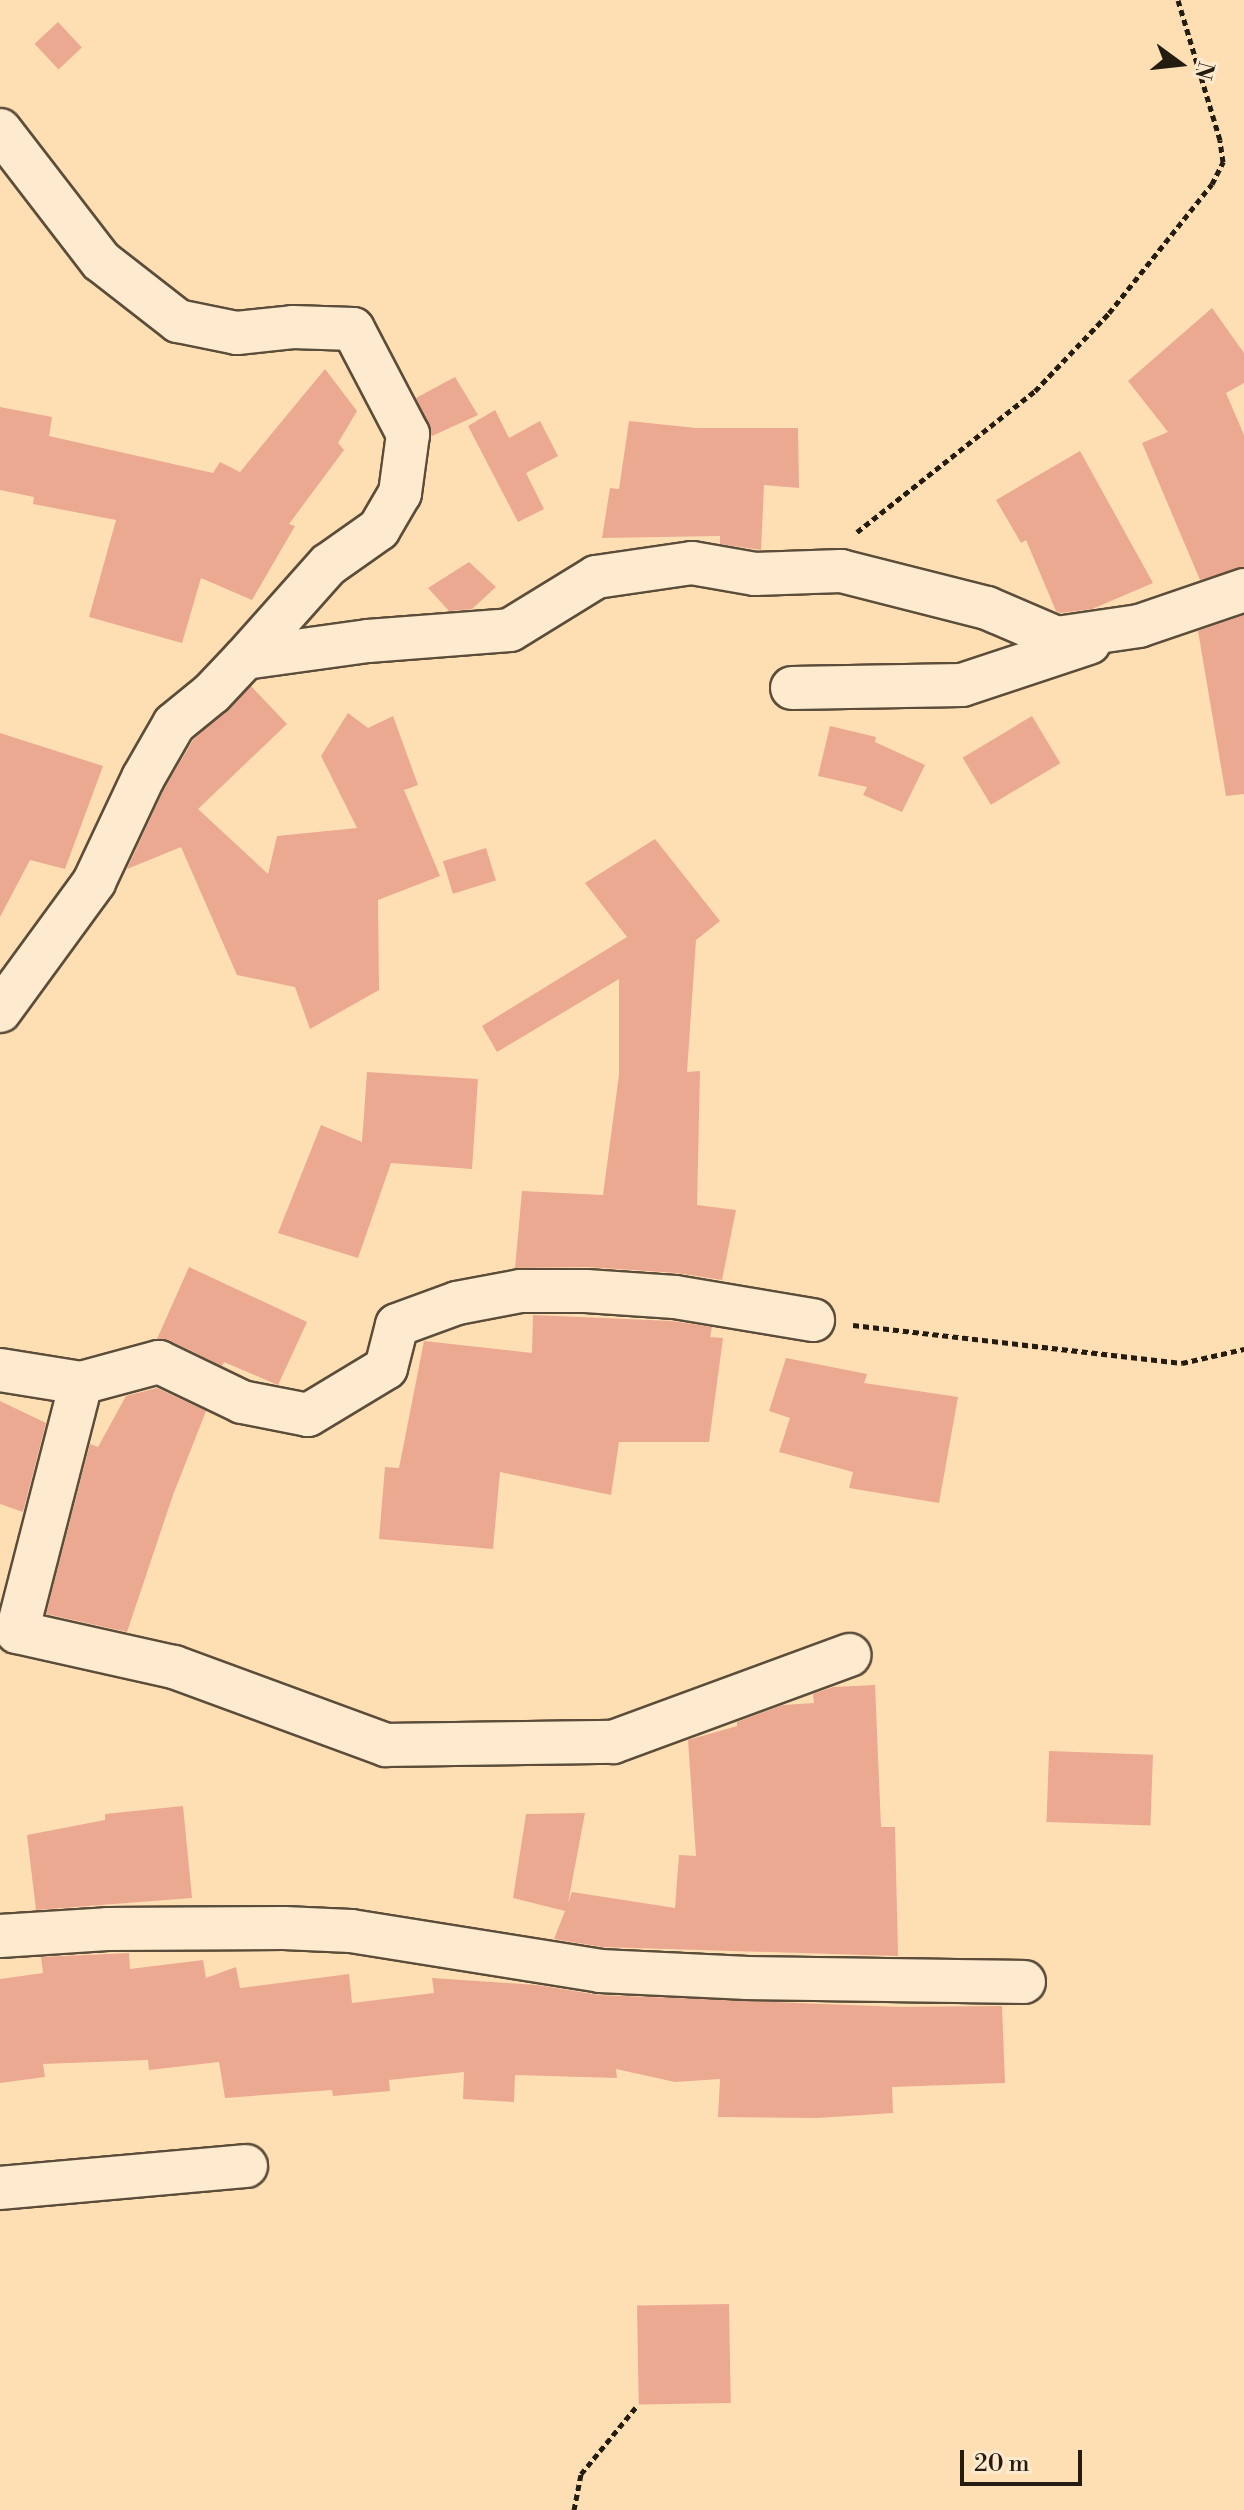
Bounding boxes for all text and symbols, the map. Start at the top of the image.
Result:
north arrow [1140,24,1220,104]
text: N [1188,58,1219,82]
scale bar [964,2434,1086,2484]
text: 20 m [974,2449,1030,2479]

